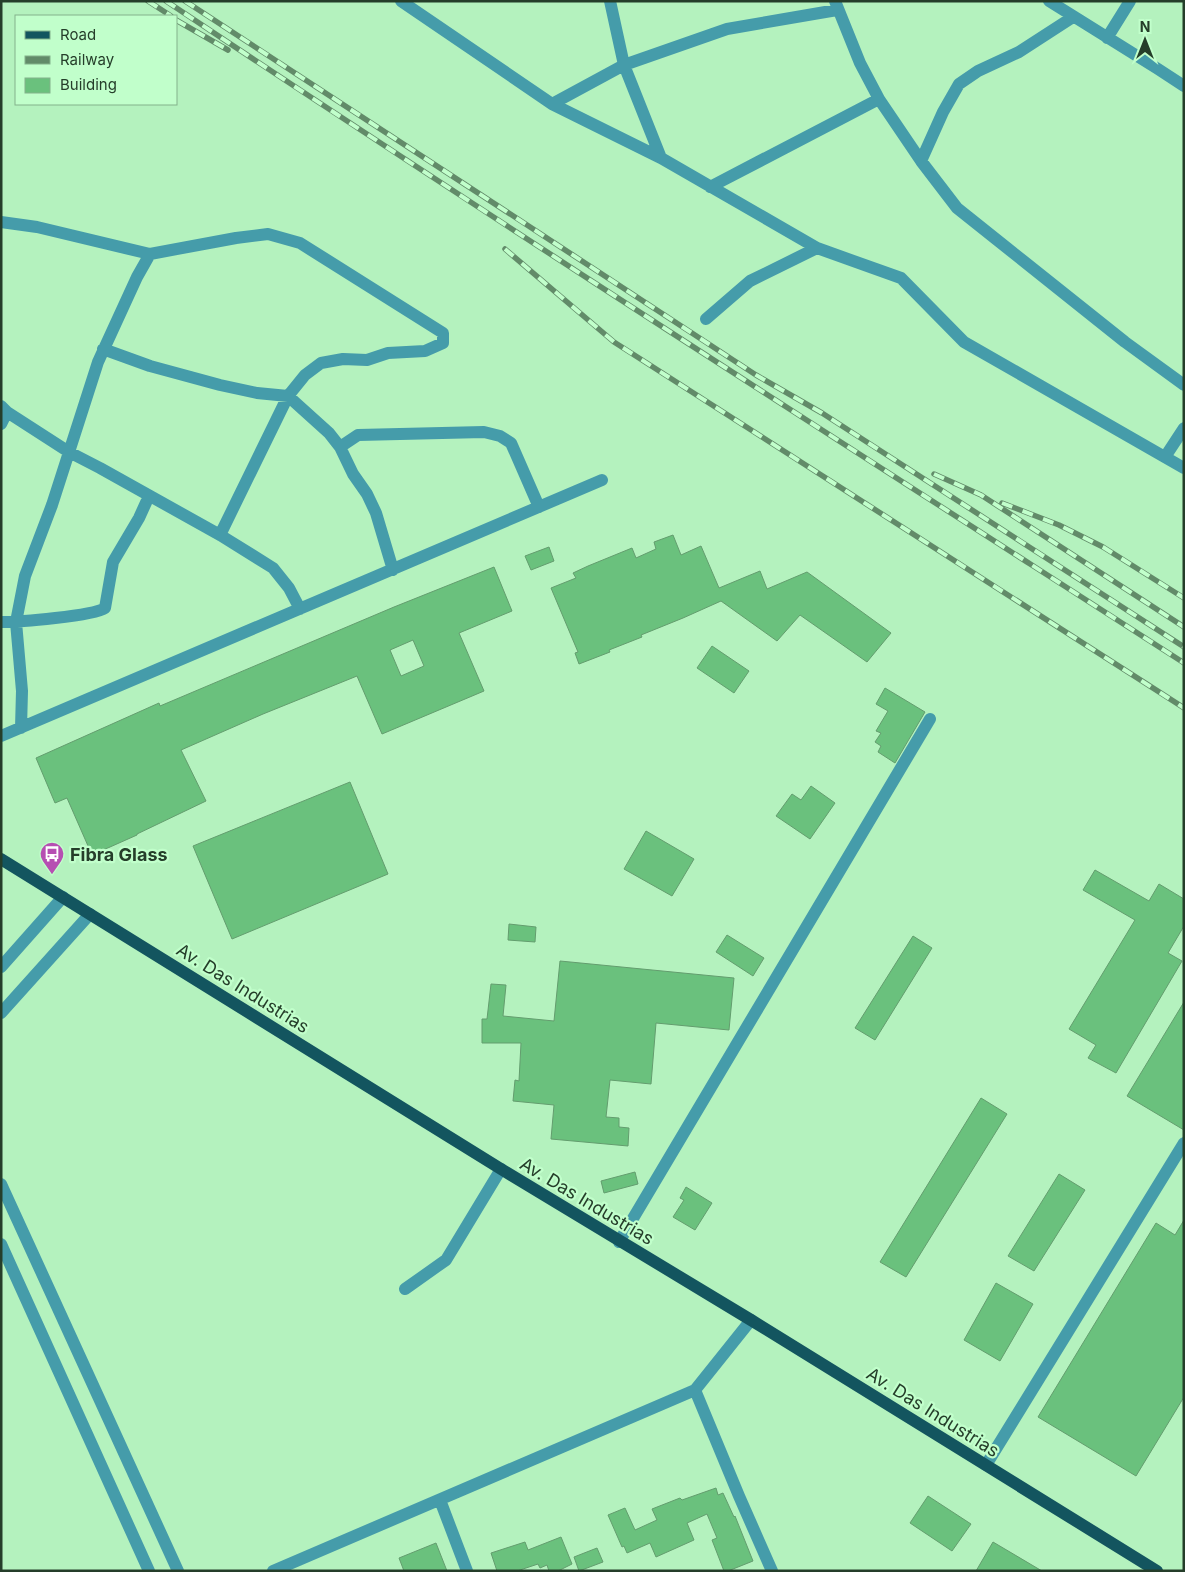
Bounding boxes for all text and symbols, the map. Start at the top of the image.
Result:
legend [15,15,178,105]
north arrow [1120,15,1170,65]
text: N [1140,18,1150,35]
text: Road [60,25,96,44]
text: Railway [60,50,115,69]
text: Building [60,75,117,94]
bus stop icon: Fibra Glass [39,841,65,875]
place label: Fibra Glass [70,844,168,865]
street label: Av. Das Industrias [173,939,313,1037]
street label: Av. Das Industrias [516,1153,658,1249]
street label: Av. Das Industrias [863,1363,1003,1461]

